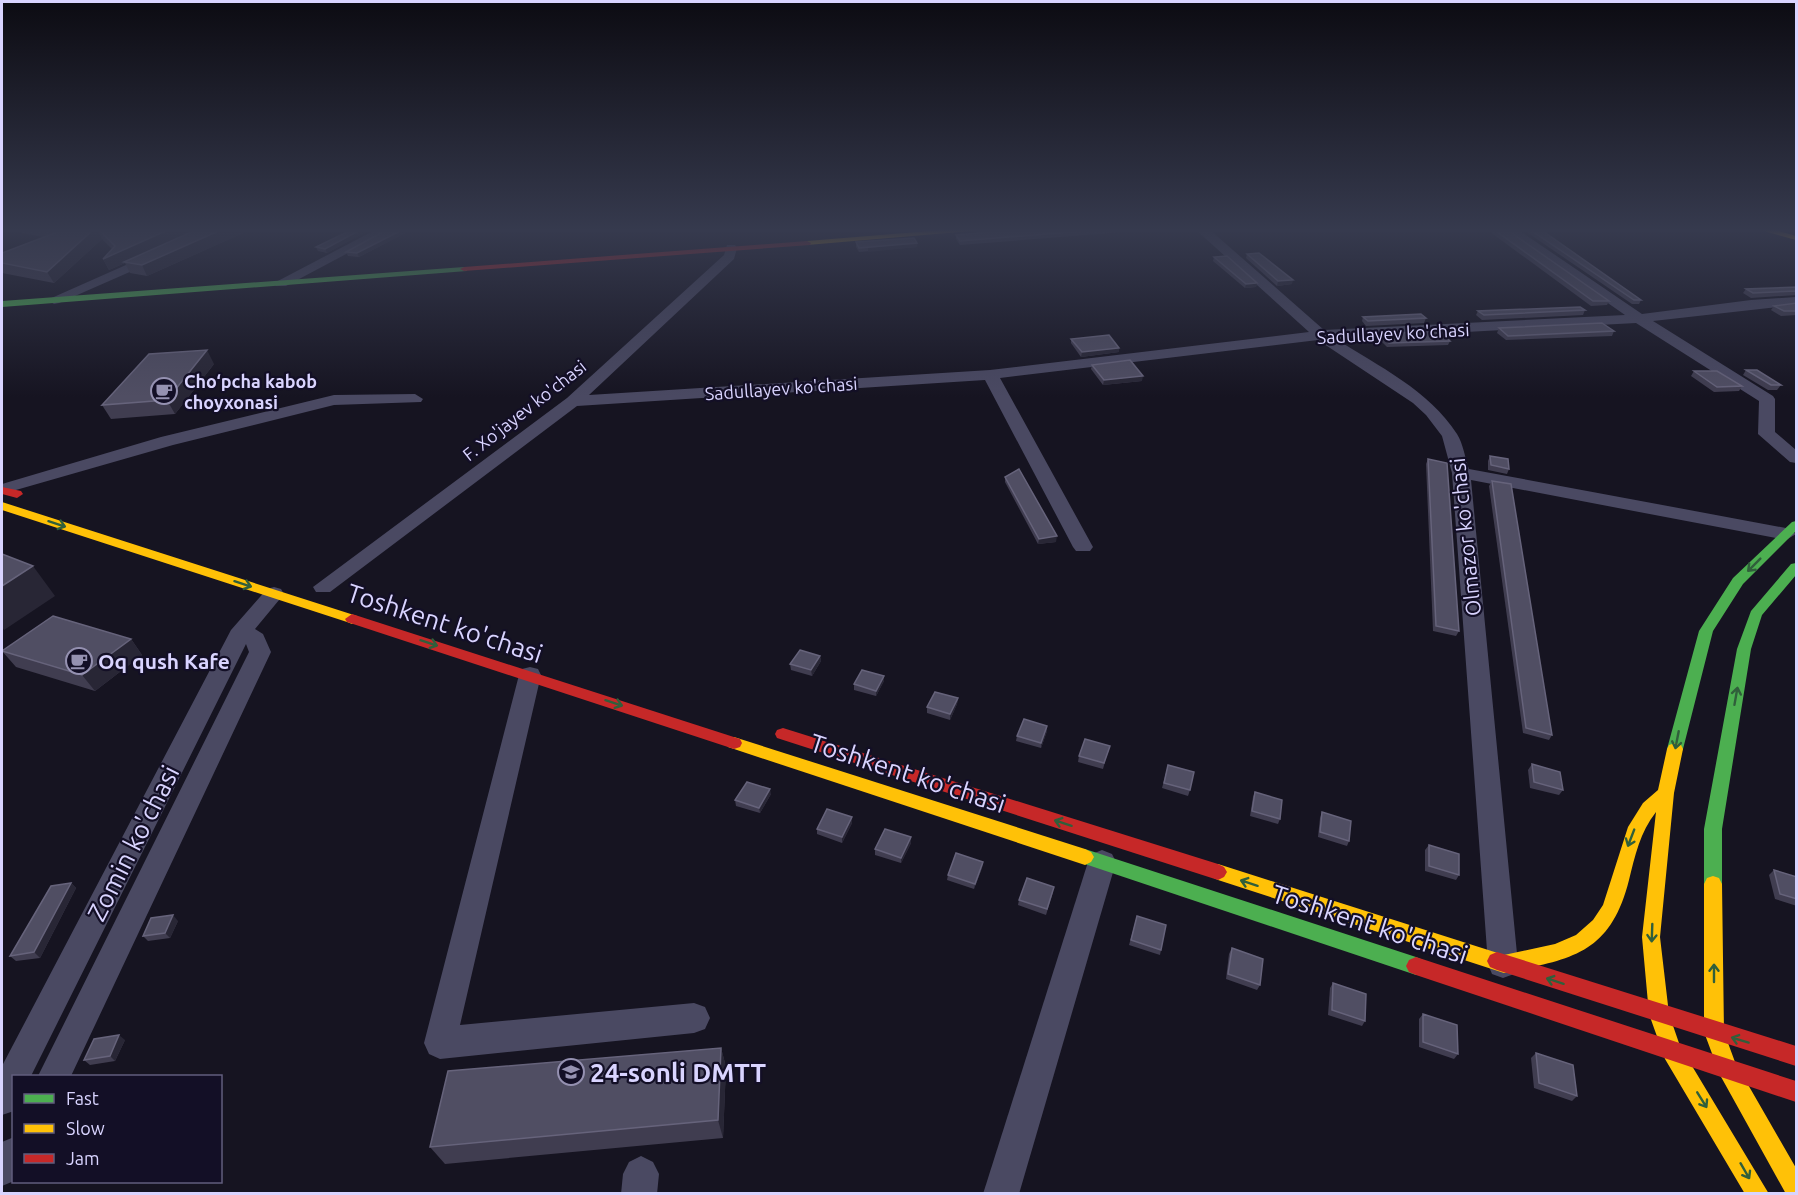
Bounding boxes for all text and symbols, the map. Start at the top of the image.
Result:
street label: Sadullayev ko'chasi [1316,319,1470,347]
street label: F. Xo'jayev ko'chasi [458,356,590,464]
place label: Cho‘pcha kabob choyxonasi [184,371,317,412]
street label: Sadullayev ko'chasi [704,373,858,403]
cafe icon: Cho‘pcha kabob choyxonasi [149,376,179,406]
street label: Olmazor ko'chasi [1445,457,1485,617]
one-way arrow [47,519,66,530]
one-way arrow [1746,557,1761,572]
street label: Toshkent ko'chasi [343,578,547,668]
one-way arrow [233,579,252,590]
one-way arrow [419,638,438,649]
cafe icon: Oq qush Kafe [64,646,94,676]
place label: Oq qush Kafe [98,649,230,673]
one-way arrow [1731,687,1742,707]
one-way arrow [604,698,623,709]
street label: Toshkent ko'chasi [806,728,1010,818]
one-way arrow [1671,730,1682,749]
street label: Zomin ko'chasi [81,760,185,926]
one-way arrow [1054,817,1073,828]
one-way arrow [1625,828,1636,847]
one-way arrow [1240,876,1259,887]
street label: Toshkent ko'chasi [1268,879,1472,969]
one-way arrow [1646,923,1658,942]
one-way arrow [1708,964,1720,984]
one-way arrow [1546,974,1565,985]
one-way arrow [1731,1034,1750,1045]
school or university icon: 24-sonli DMTT [556,1057,586,1087]
place label: 24-sonli DMTT [590,1058,767,1087]
legend [12,1075,222,1183]
text: Fast [66,1088,99,1108]
one-way arrow [1696,1091,1708,1108]
text: Slow [66,1118,105,1138]
text: Jam [66,1148,100,1168]
one-way arrow [1739,1162,1751,1179]

